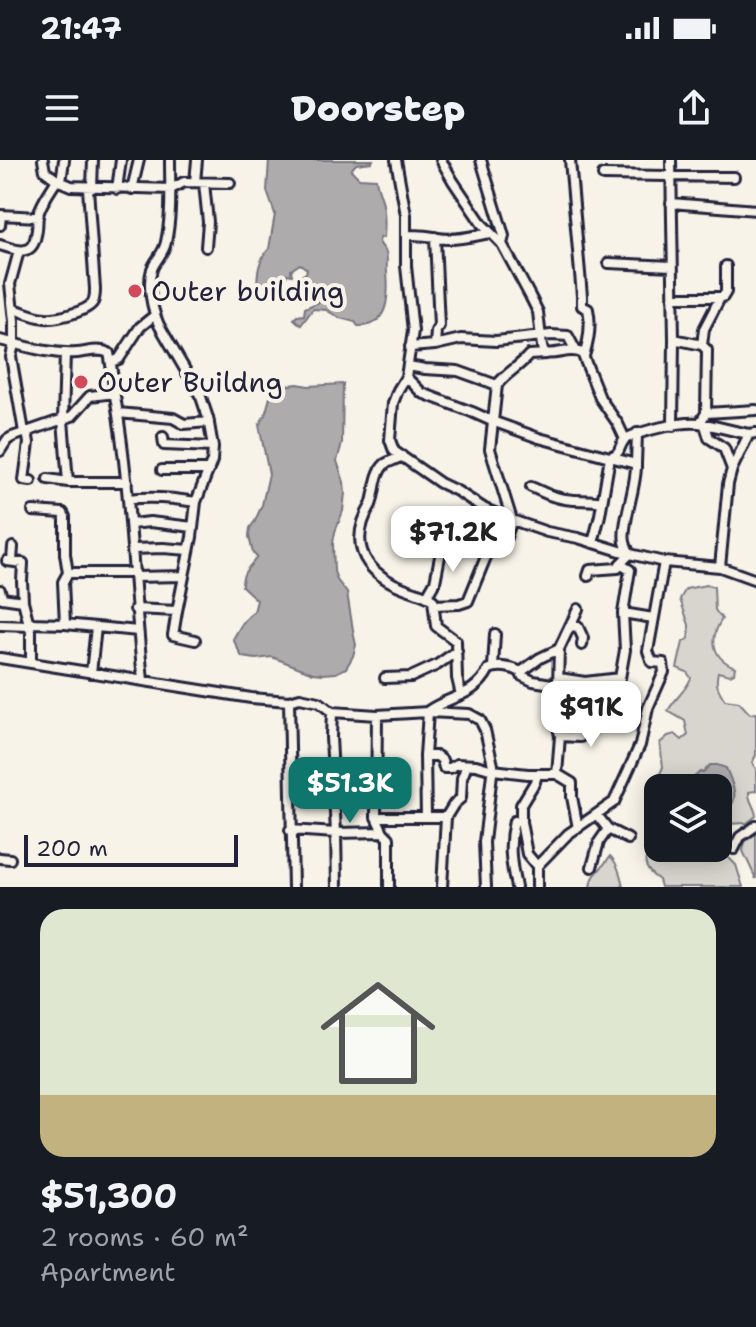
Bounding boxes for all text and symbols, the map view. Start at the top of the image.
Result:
text: 21:47 [40,8,122,49]
text: Doorstep [291,84,465,133]
icon: menu [40,86,84,130]
icon: share [672,86,716,130]
place label: Outer building [151,272,344,310]
marker: Outer building [126,282,144,300]
place label: Outer Buildng [97,363,283,401]
marker: Outer Buildng [72,373,90,391]
pin: $71.2K [388,506,518,574]
text: $71.2K [409,514,497,549]
pin: $91K [544,681,638,749]
text: $91K [559,689,623,724]
pin: $51.3K [285,757,415,825]
text: $51.3K [307,765,393,800]
map controls [644,774,732,862]
button: layers [644,774,732,862]
scale bar [24,831,238,867]
text: 200 m [36,834,108,863]
icon: home [306,961,450,1105]
text: $51,300 [40,1173,177,1219]
text: 2 rooms · 60 m² [40,1219,249,1254]
text: Apartment [40,1254,176,1289]

